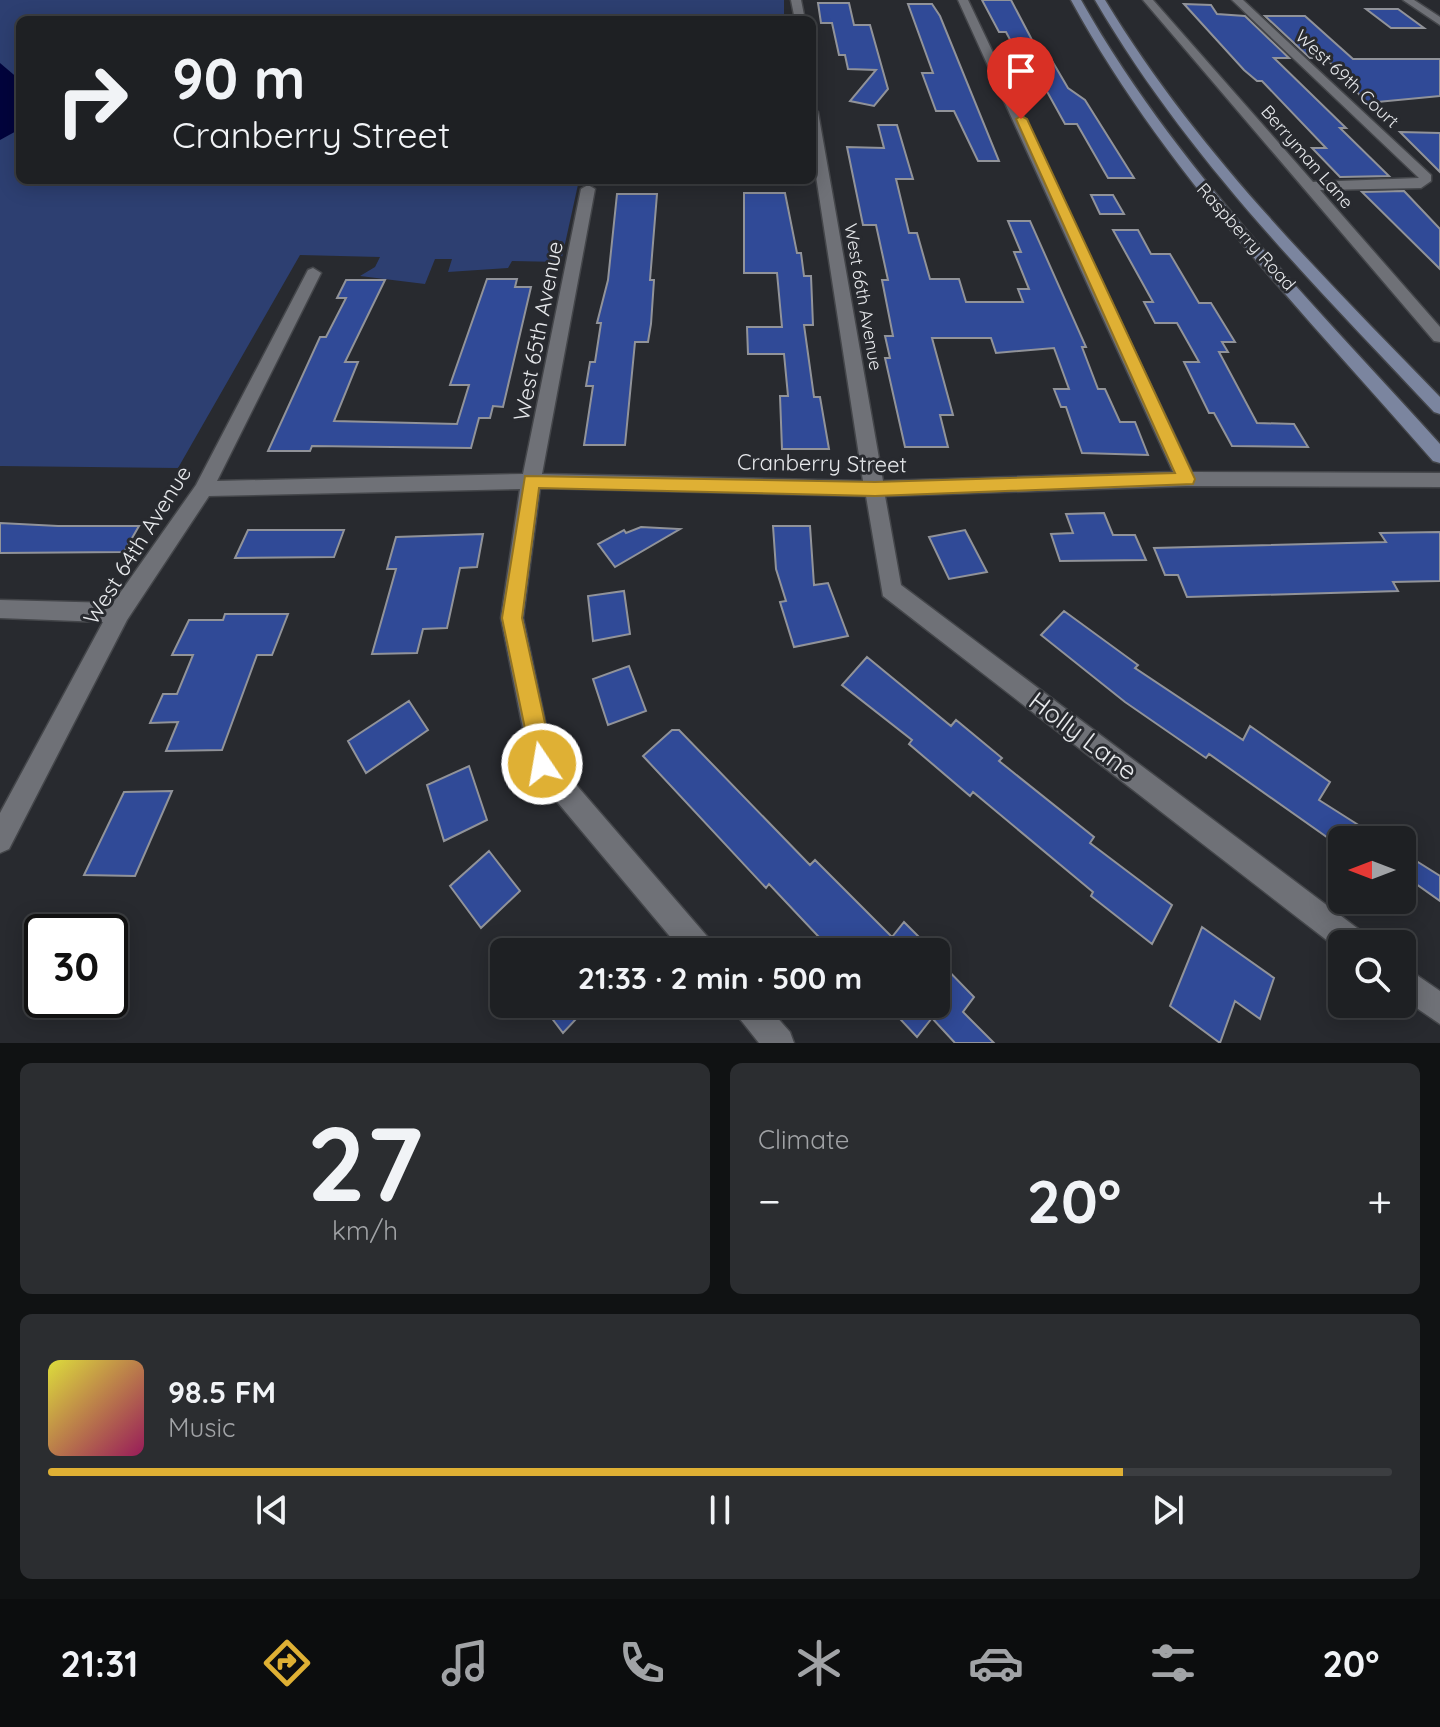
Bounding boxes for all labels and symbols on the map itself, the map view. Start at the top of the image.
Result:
street label: West 69th Court [1291,25,1404,133]
pin [987,37,1055,119]
street label: Berryman Lane [1256,100,1359,213]
street label: Raspberry Road [1192,178,1301,295]
street label: West 66th Avenue [839,222,888,372]
street label: West 65th Avenue [507,239,569,423]
street label: Cranberry Street [737,448,907,478]
street label: West 64th Avenue [77,460,197,630]
street label: Holly Lane [1023,684,1144,787]
position arrow [500,722,584,806]
north arrow [1328,826,1416,914]
speed limit sign: 30 [24,914,128,1018]

